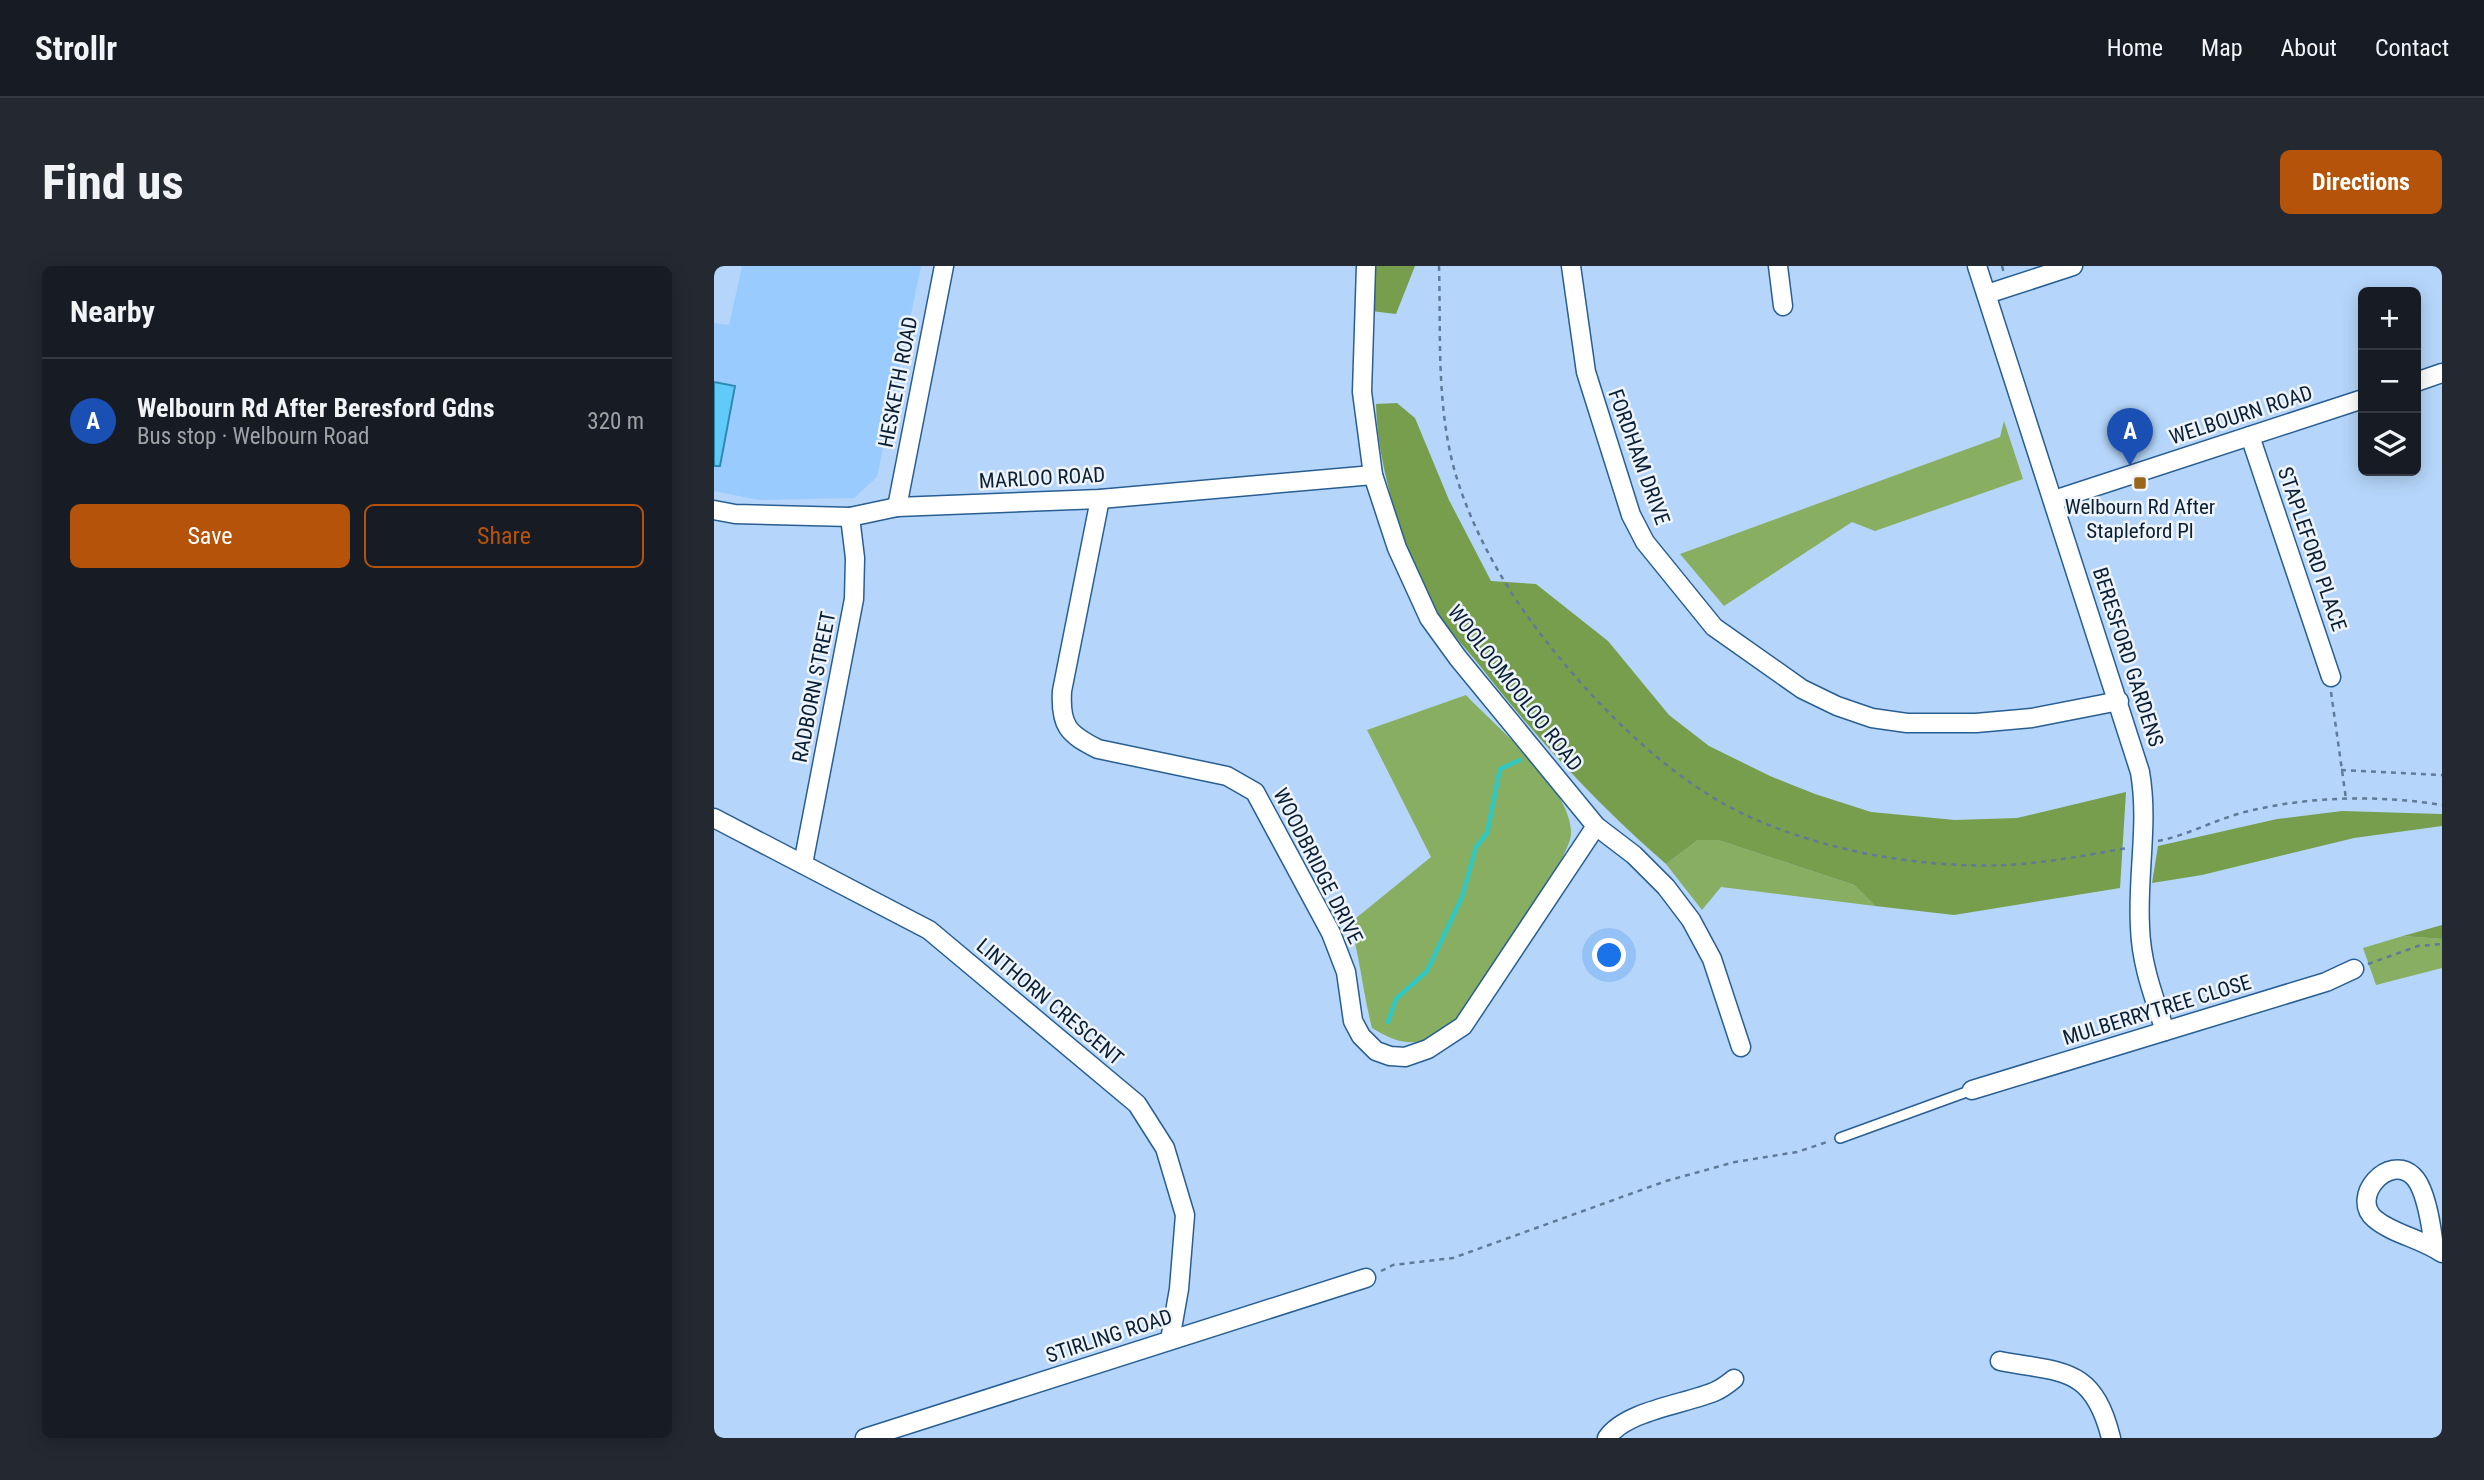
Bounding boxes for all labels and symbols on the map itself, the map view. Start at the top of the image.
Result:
street label: HESKETH ROAD [874,314,922,450]
street label: WELBOURN ROAD [2166,381,2316,449]
street label: FORDHAM DRIVE [1603,386,1675,528]
pin: A [2107,408,2153,466]
street label: MARLOO ROAD [978,463,1106,493]
street label: STAPLEFORD PLACE [2273,464,2351,634]
marker: Welbourn Rd After Stapleford Pl [2132,475,2148,491]
place label: Welbourn Rd After Stapleford Pl [2065,495,2215,543]
street label: BERESFORD GARDENS [2088,564,2168,750]
street label: WOOLOOMOOLOO ROAD [1443,600,1587,776]
street label: RADBORN STREET [788,609,840,765]
street label: WOODBRIDGE DRIVE [1268,784,1368,948]
street label: LINTHORN CRESCENT [972,934,1128,1070]
your location [1592,938,1626,972]
street label: MULBERRYTREE CLOSE [2060,970,2254,1050]
street label: STIRLING ROAD [1043,1304,1175,1368]

